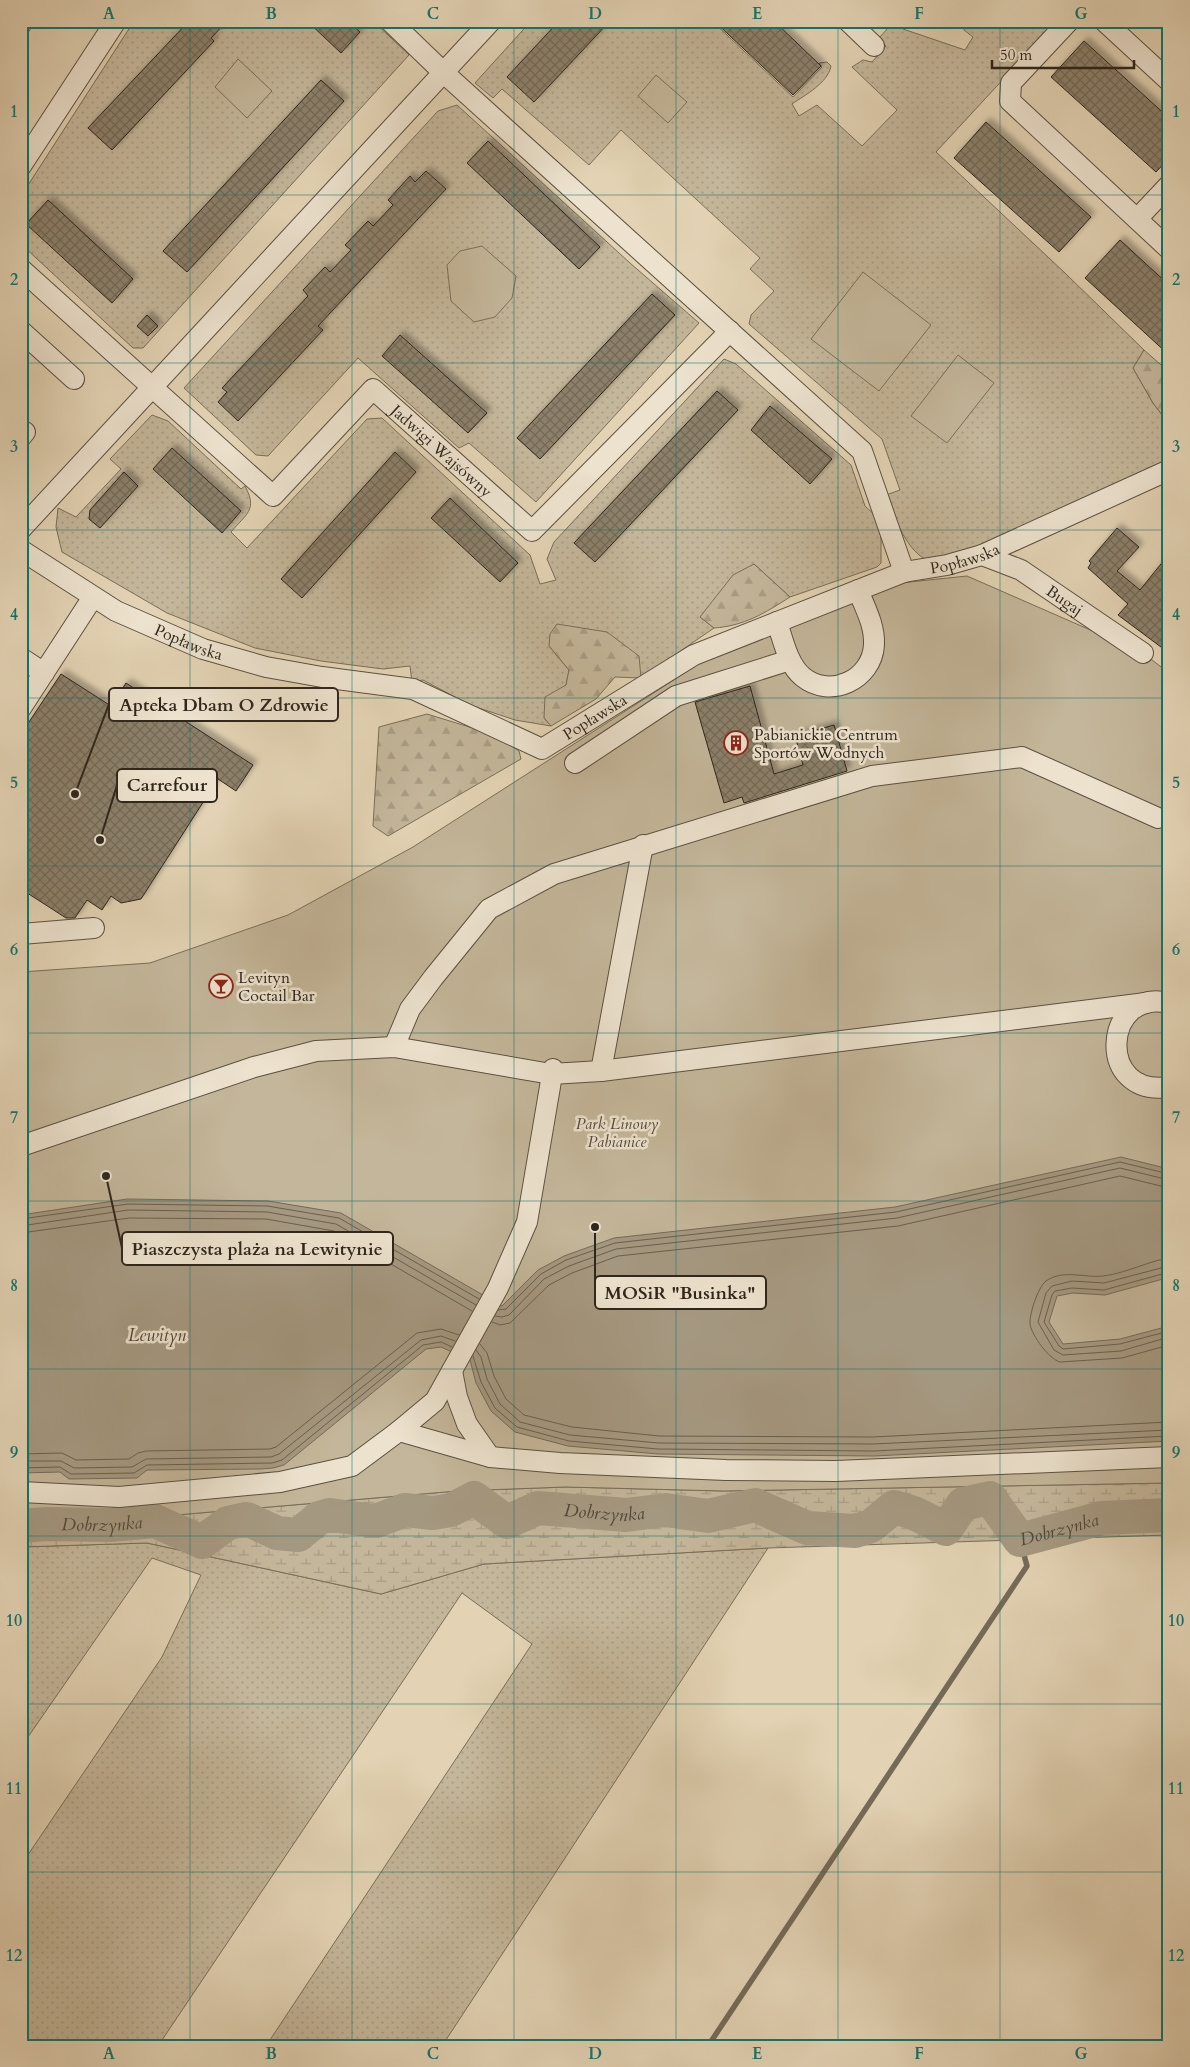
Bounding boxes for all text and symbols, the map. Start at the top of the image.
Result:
text: A [103,3,115,25]
text: B [265,3,277,25]
text: C [427,3,439,25]
text: D [588,3,602,25]
text: E [752,3,762,25]
text: F [914,3,924,25]
text: G [1074,3,1088,25]
scale bar [992,38,1135,70]
text: 50 m [1000,45,1032,65]
text: 1 [10,101,18,123]
text: 1 [1172,101,1180,123]
text: 2 [10,269,18,291]
text: 2 [1172,269,1180,291]
street label: Jadwigi Wajsówny [384,399,497,503]
text: 3 [10,436,18,458]
text: 3 [1172,436,1180,458]
street label: Popławska [928,538,1003,580]
street label: Bugaj [1042,580,1087,621]
text: 4 [10,604,18,626]
text: 4 [1172,604,1180,626]
street label: Popławska [151,619,225,666]
callout: Apteka Dbam O Zdrowie [109,688,338,721]
street label: Popławska [559,689,631,746]
text: Apteka Dbam O Zdrowie [119,693,329,718]
place label: Pabianickie Centrum Sportów Wodnych [754,724,898,764]
building icon: Pabianickie Centrum Sportów Wodnych [723,730,749,756]
callout: Carrefour [117,769,217,802]
text: 5 [10,772,18,794]
text: 5 [1172,772,1180,794]
text: Carrefour [127,773,208,798]
text: 6 [10,939,18,961]
text: 6 [1172,939,1180,961]
place label: Levityn Coctail Bar [238,967,315,1007]
bar icon: Levityn Coctail Bar [208,973,234,999]
text: 7 [10,1107,18,1129]
text: 7 [1172,1107,1180,1129]
park label: Park Linowy Pabianice [576,1113,659,1153]
callout: Piaszczysta plaża na Lewitynie [122,1232,393,1265]
text: Piaszczysta plaża na Lewitynie [131,1237,383,1262]
text: 8 [10,1275,18,1297]
text: 8 [1172,1275,1180,1297]
callout: MOSiR "Businka" [595,1276,766,1309]
text: MOSiR "Businka" [605,1281,755,1306]
water label: Lewityn [128,1323,186,1348]
text: 9 [10,1442,18,1464]
text: 9 [1172,1442,1180,1464]
water label: Dobrzynka [563,1498,646,1528]
water label: Dobrzynka [1017,1507,1102,1553]
water label: Dobrzynka [61,1510,143,1538]
text: 10 [6,1610,22,1632]
text: 10 [1168,1610,1184,1632]
text: 11 [6,1778,22,1800]
text: 11 [1168,1778,1184,1800]
text: 12 [6,1945,22,1967]
text: 12 [1168,1945,1184,1967]
text: A [103,2043,115,2065]
text: B [265,2043,277,2065]
text: C [427,2043,439,2065]
text: D [588,2043,602,2065]
text: E [752,2043,762,2065]
text: F [914,2043,924,2065]
text: G [1074,2043,1088,2065]

